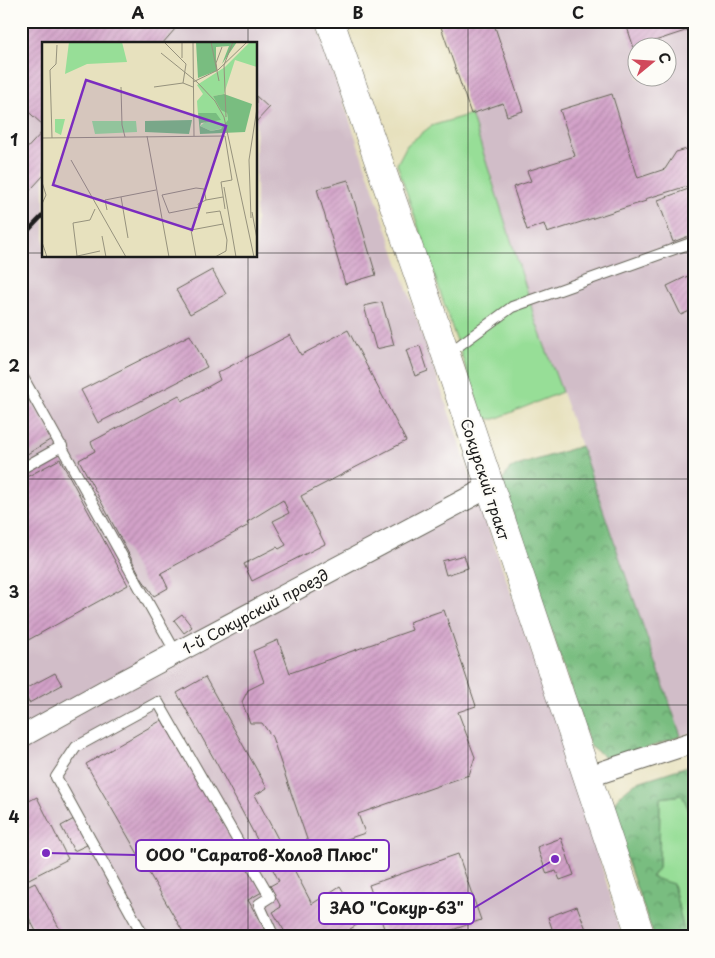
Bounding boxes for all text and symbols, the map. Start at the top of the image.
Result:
text: A [132,0,145,24]
text: B [353,0,364,24]
text: C [572,0,584,24]
north arrow [628,38,678,88]
inset map [42,42,258,258]
text: С [653,50,676,66]
text: 1 [10,127,18,151]
text: 2 [8,353,20,377]
street label: Сокурский тракт [456,415,517,544]
street label: 1-й Сокурский проезд [178,563,332,659]
text: 3 [9,579,19,603]
text: 4 [9,804,20,828]
callout: ООО "Саратов-Холод Плюс" [136,840,389,871]
text: ООО "Саратов-Холод Плюс" [146,842,378,866]
callout: ЗАО "Сокур-63" [319,893,474,924]
text: ЗАО "Сокур-63" [329,895,464,919]

